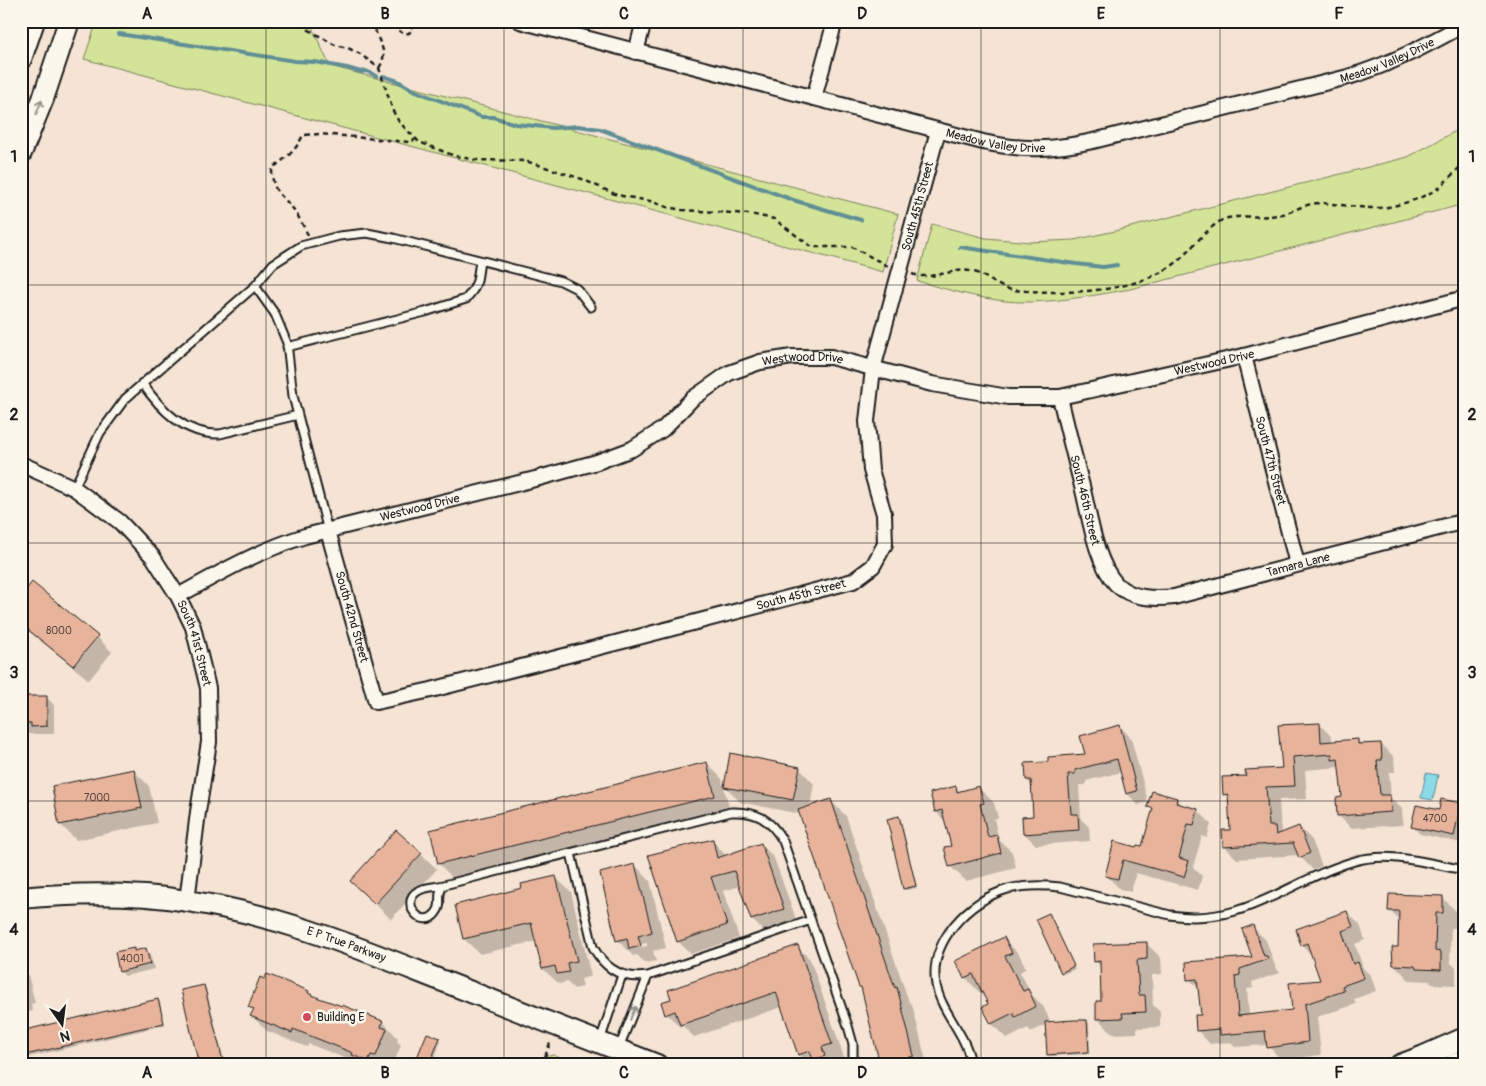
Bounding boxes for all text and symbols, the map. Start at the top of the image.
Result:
text: A [142,4,153,24]
text: B [380,4,390,24]
text: C [619,4,629,24]
text: D [857,4,867,24]
text: E [1097,4,1106,24]
text: F [1334,4,1344,24]
street label: Meadow Valley Drive [1339,35,1437,87]
one-way arrow [35,100,45,115]
street label: Meadow Valley Drive [944,126,1046,156]
text: 1 [11,147,17,167]
text: 1 [1469,147,1475,167]
street label: South 45th Street [899,160,937,253]
street label: Westwood Drive [1173,347,1256,379]
street label: Westwood Drive [761,350,845,370]
text: 2 [10,405,19,425]
text: 2 [1468,405,1477,425]
street label: South 47th Street [1252,415,1289,507]
street label: South 46th Street [1066,453,1103,547]
street label: Westwood Drive [379,491,461,525]
street label: Tamara Lane [1265,550,1332,581]
street label: South 42nd Street [332,569,372,664]
street label: South 45th Street [755,576,848,614]
street label: South 41st Street [173,598,214,688]
house number: 8000 [46,625,72,637]
text: 3 [10,663,19,683]
text: 3 [1468,663,1477,683]
house number: 7000 [84,792,110,804]
house number: 4700 [1423,813,1448,825]
text: 4 [9,920,19,940]
text: 4 [1467,920,1477,940]
street label: E P True Parkway [305,924,388,966]
house number: 4001 [120,953,144,965]
north arrow [38,998,88,1048]
one-way arrow [629,1006,639,1021]
place label: Building E [317,1010,364,1025]
marker: Building E [301,1011,313,1023]
text: N [58,1027,72,1046]
text: A [142,1063,153,1083]
text: B [380,1063,390,1083]
text: C [619,1063,629,1083]
text: D [857,1063,867,1083]
text: E [1097,1063,1106,1083]
text: F [1334,1063,1344,1083]

